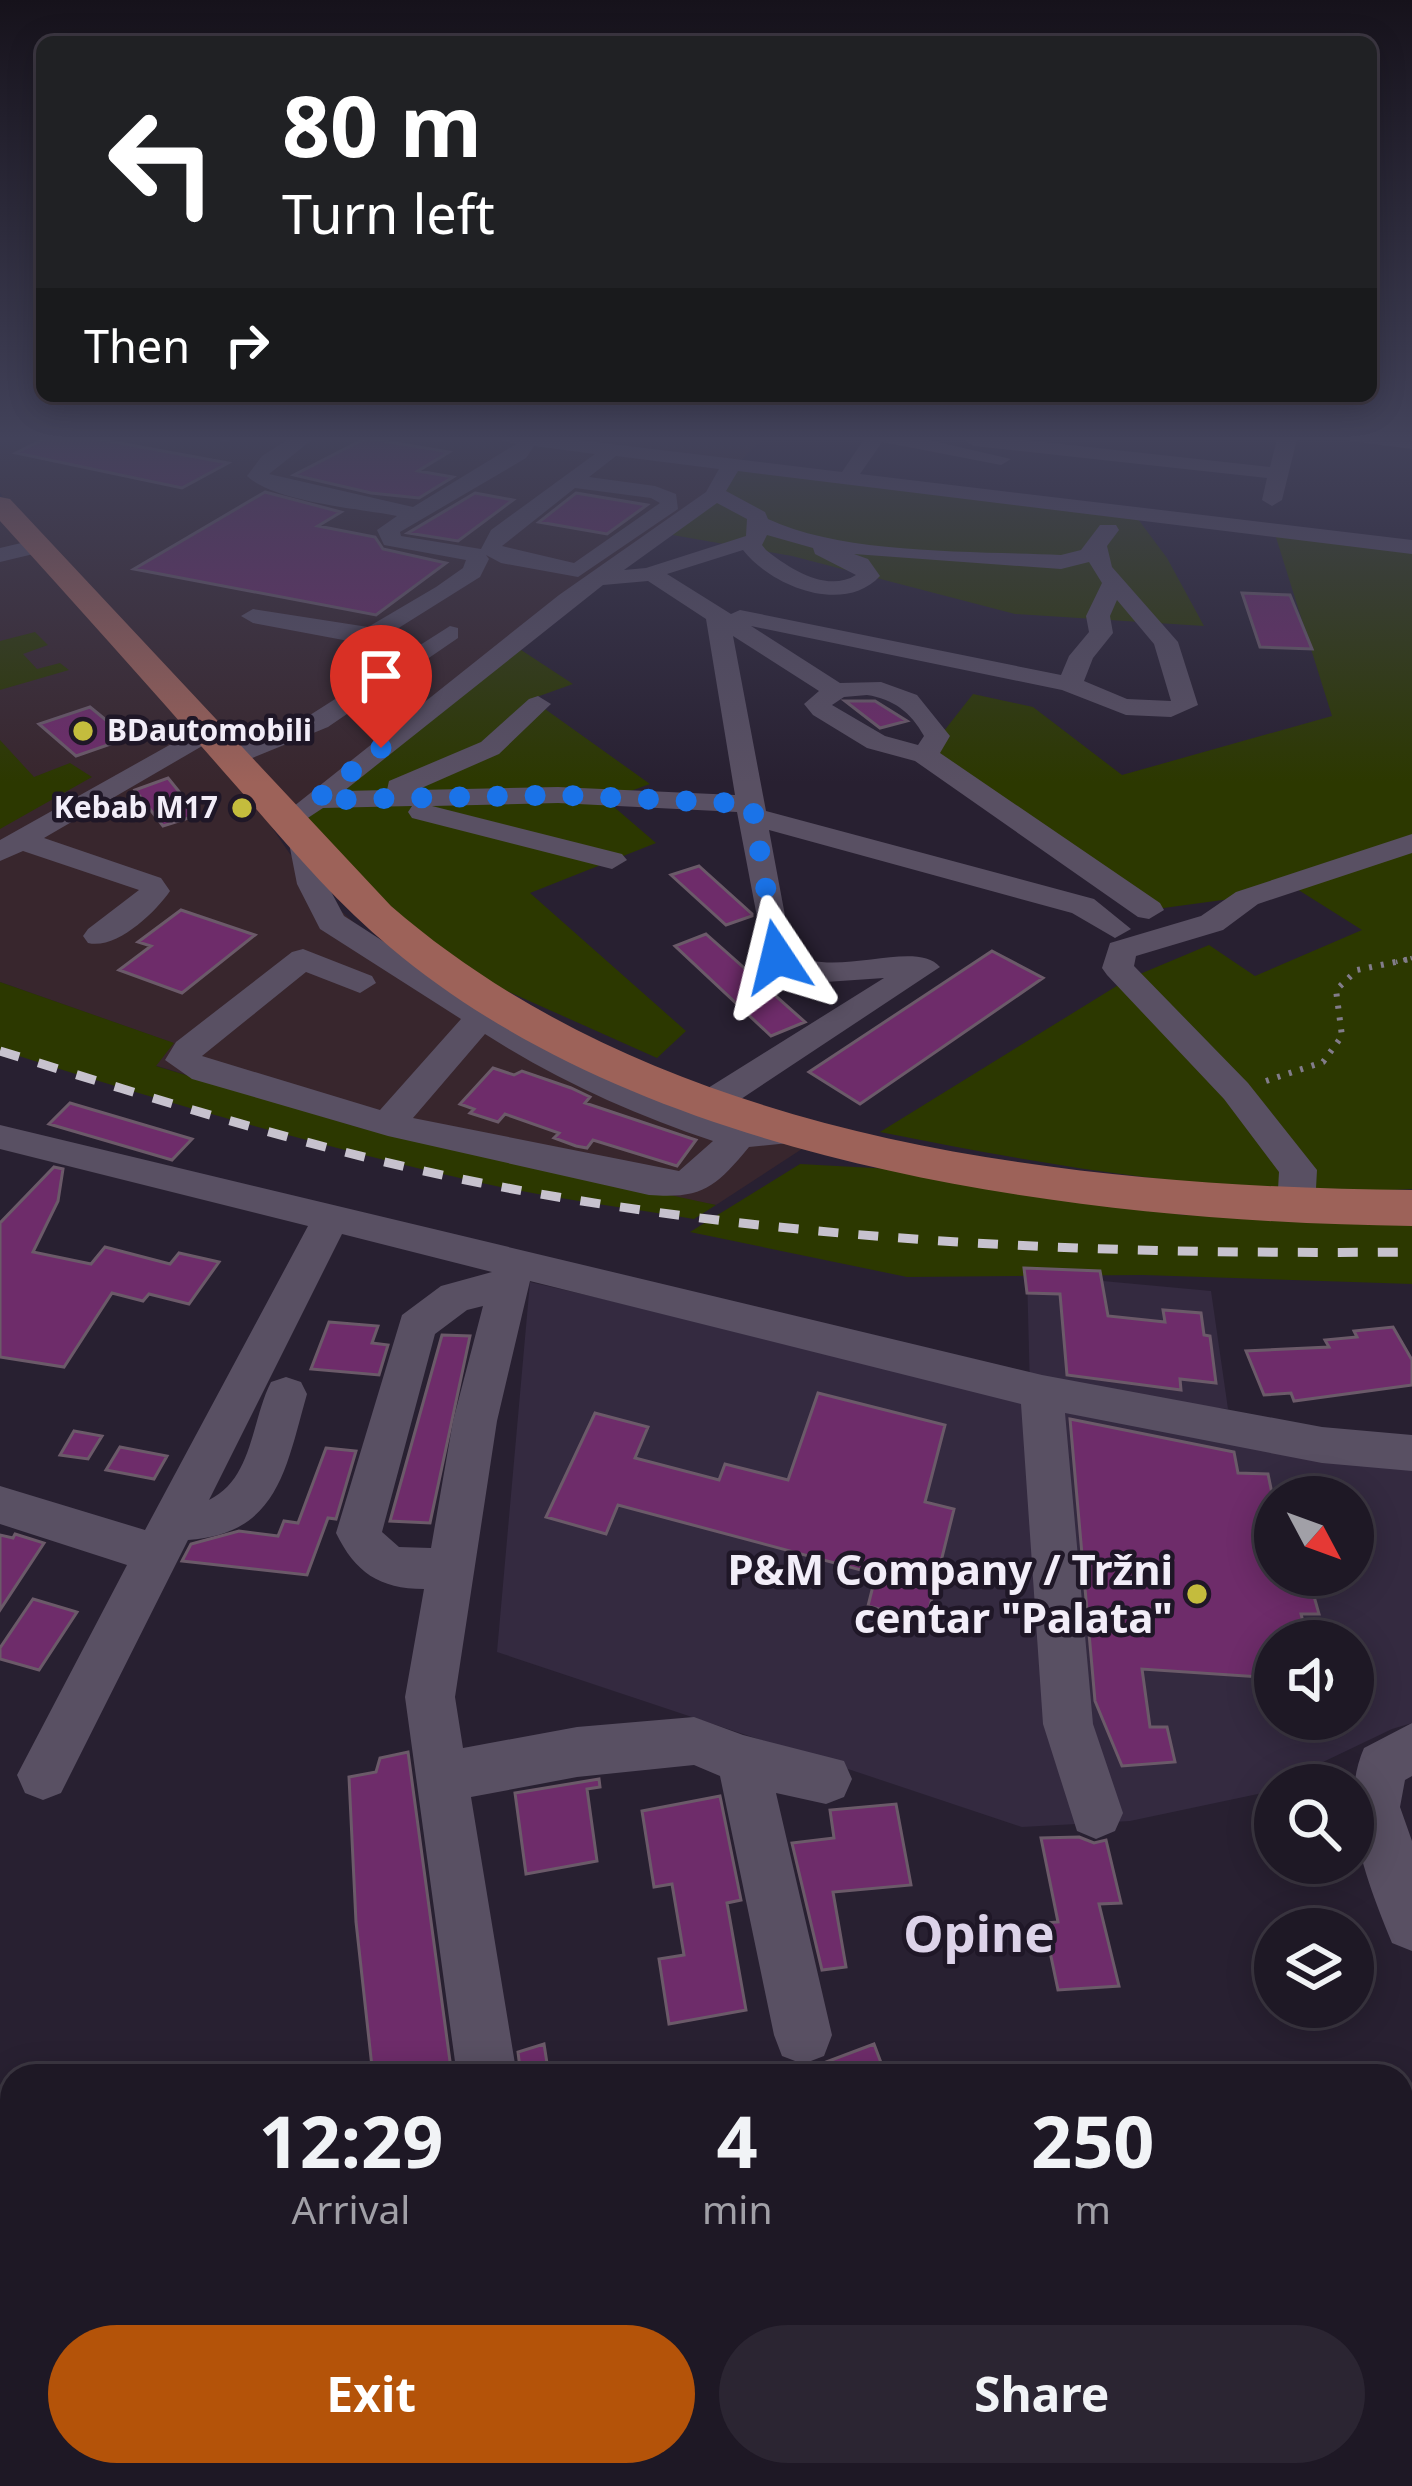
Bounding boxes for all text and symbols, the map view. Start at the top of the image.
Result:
text: 80 m [282,67,482,182]
icon: left [84,84,240,240]
text: Turn left [282,176,495,250]
icon: right [214,312,280,378]
text: Then [84,315,190,376]
pin [330,625,432,748]
icon: arrive [348,643,414,709]
place label: BDautomobili [107,709,312,750]
marker: BDautomobili [70,718,96,744]
place label: Kebab M17 [54,786,218,827]
marker: Kebab M17 [229,795,255,821]
position arrow [714,894,840,1020]
north arrow [1254,1476,1374,1596]
map controls [1254,1476,1374,2028]
place label: P&M Company / Tržni centar "Palata" [727,1540,1173,1645]
marker: P&M Company / Tržni centar "Palata" [1184,1581,1210,1607]
button: sound [1254,1620,1374,1740]
button: search [1254,1764,1374,1884]
district label: Opine [903,1897,1055,1967]
button: layers [1254,1908,1374,2028]
text: 12:29 [258,2091,443,2189]
text: 4 [717,2091,758,2189]
text: 250 [1031,2091,1155,2189]
text: Arrival [291,2182,410,2235]
text: min [702,2182,773,2235]
text: m [1075,2182,1111,2235]
button: Exit [48,2325,695,2463]
button: Share [719,2325,1365,2463]

